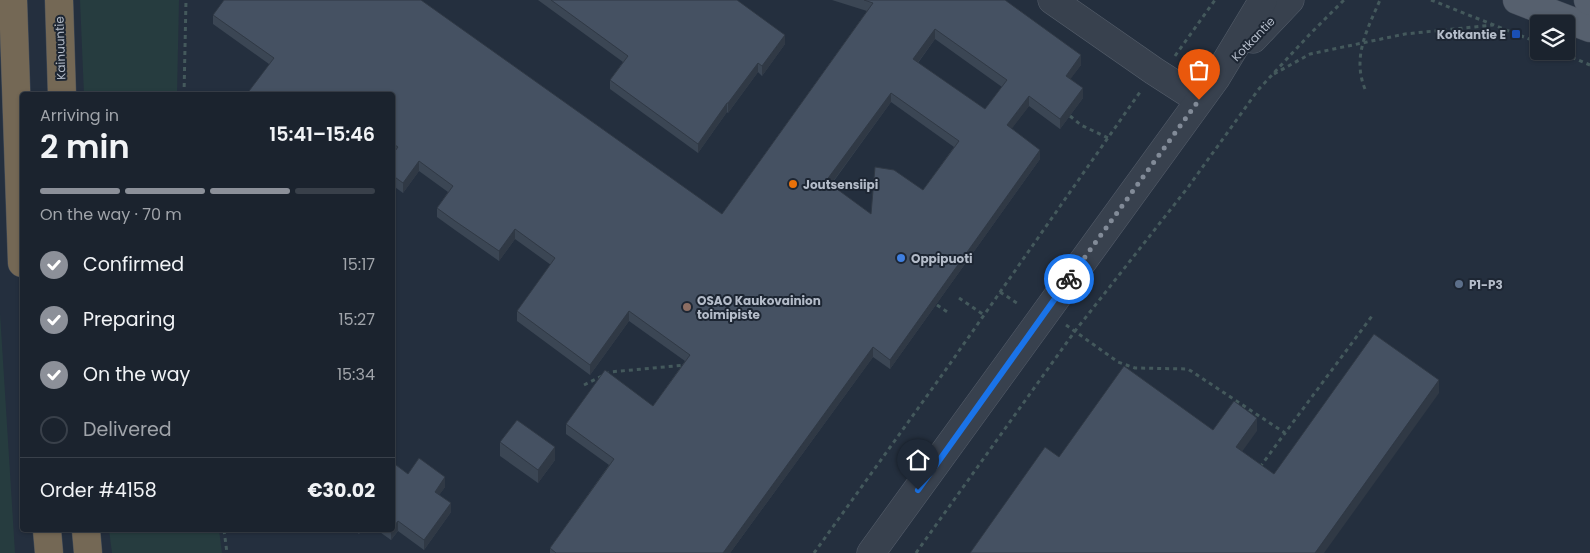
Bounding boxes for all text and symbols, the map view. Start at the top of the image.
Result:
street label: Kotkantie [1227,13,1279,65]
map controls [1530,15,1575,60]
button: layers [1530,15,1575,60]
street label: Kainuuntie [50,16,70,80]
place label: Kotkantie E [1437,26,1506,43]
marker: Kotkantie E [1510,28,1522,40]
pin [1178,49,1220,100]
icon: bag [1185,56,1213,84]
text: Arriving in [40,104,119,127]
text: 15:41–15:46 [269,121,375,148]
text: 2 min [40,124,130,169]
place label: Joutsensiipi [803,176,878,193]
marker: Joutsensiipi [787,178,799,190]
text: On the way · 70 m [40,203,182,226]
place label: Oppipuoti [911,250,973,267]
icon: check [40,251,68,279]
text: Confirmed [83,251,184,278]
marker: Oppipuoti [895,252,907,264]
text: 15:17 [343,253,375,276]
courier [1044,254,1094,304]
icon: bike [1055,265,1083,293]
place label: P1-P3 [1469,276,1503,293]
marker: P1-P3 [1453,278,1465,290]
place label: OSAO Kaukovainion toimipiste [697,292,821,323]
marker: OSAO Kaukovainion toimipiste [681,301,693,313]
icon: check [40,306,68,334]
text: Preparing [83,306,175,333]
text: 15:27 [338,308,375,331]
icon: check [40,361,68,389]
text: On the way [83,361,190,388]
text: 15:34 [337,363,375,386]
text: Delivered [83,416,172,443]
pin [897,439,939,490]
icon: home [904,446,932,474]
text: Order #4158 [40,477,157,504]
text: €30.02 [307,477,375,504]

